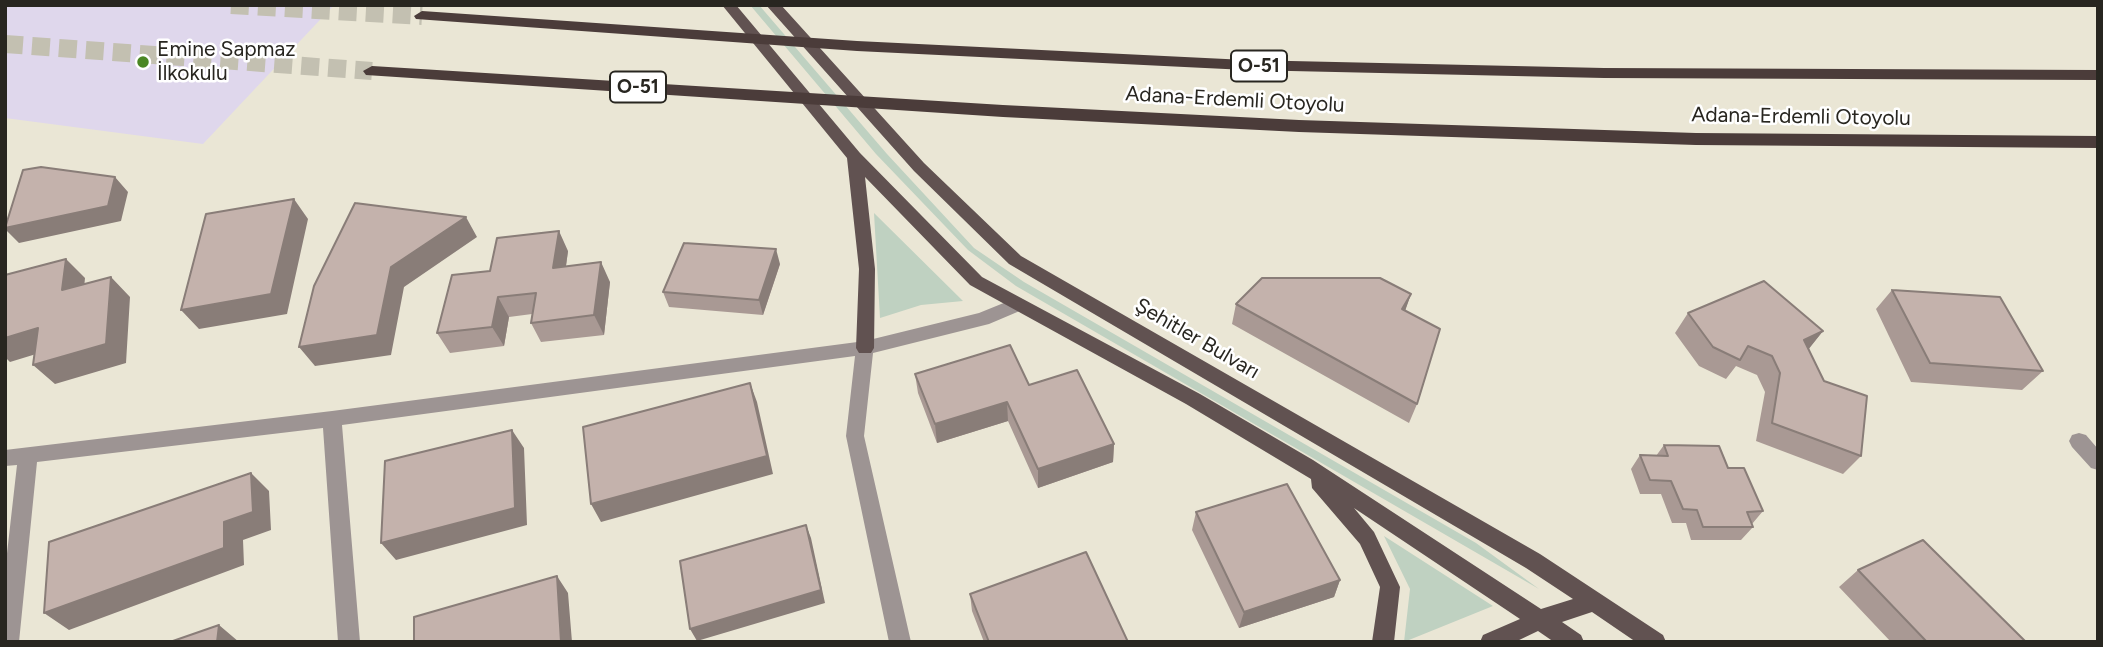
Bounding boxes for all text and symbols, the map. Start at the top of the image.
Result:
place label: Emine Sapmaz İlkokulu [157,37,295,87]
road number: O-51 [1231,50,1287,82]
marker: Emine Sapmaz İlkokulu [135,54,151,70]
road number: O-51 [610,72,666,102]
street label: Adana-Erdemli Otoyolu [1125,82,1345,118]
street label: Adana-Erdemli Otoyolu [1691,102,1911,132]
street label: Şehitler Bulvarı [1130,293,1264,385]

